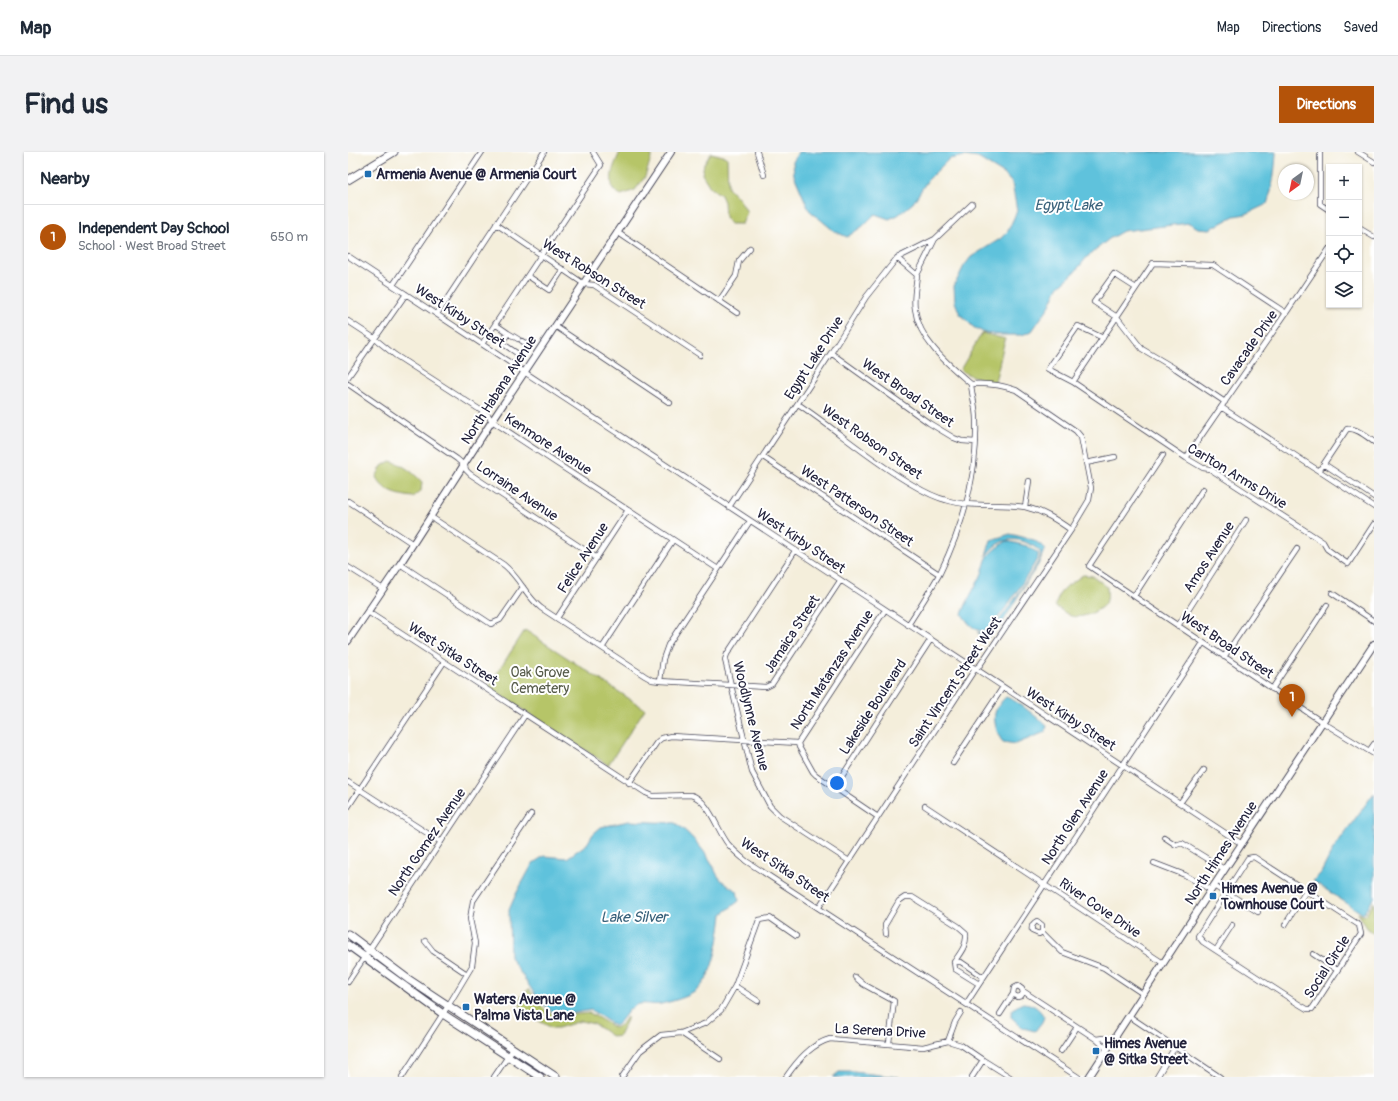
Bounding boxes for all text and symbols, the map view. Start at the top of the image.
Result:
text: Map [20,16,51,40]
text: Map [1217,19,1240,36]
text: Directions [1262,19,1321,36]
text: Saved [1343,19,1378,36]
button: Directions [1279,86,1374,123]
text: Find us [24,87,108,122]
north arrow [1278,164,1314,200]
map controls [1326,164,1362,308]
button: + [1326,164,1362,200]
place label: Armenia Avenue @ Armenia Court [376,166,577,183]
text: Nearby [40,168,89,189]
marker: Armenia Avenue @ Armenia Court [363,169,373,179]
water label: Egypt Lake [1034,196,1103,215]
button: − [1326,200,1362,236]
text: Independent Day School [78,219,230,238]
text: 1 [50,229,56,245]
text: 650 m [270,229,308,245]
street label: West Robson Street [539,235,649,313]
button: locate [1326,236,1362,272]
text: School · West Broad Street [78,238,226,254]
button: layers [1326,272,1362,308]
street label: West Kirby Street [412,281,508,352]
street label: Cavacade Drive [1217,307,1281,389]
street label: Egypt Lake Drive [781,313,847,403]
street label: North Habana Avenue [458,332,541,447]
street label: West Broad Street [859,355,958,431]
street label: West Robson Street [818,401,926,483]
street label: Kenmore Avenue [501,409,595,479]
street label: Carlton Arms Drive [1184,440,1290,512]
street label: Lorraine Avenue [473,457,561,525]
street label: West Patterson Street [797,462,917,550]
street label: West Kirby Street [753,505,849,577]
street label: Amos Avenue [1180,518,1238,596]
street label: Felice Avenue [554,519,612,597]
street label: Jamaica Street [761,592,824,676]
street label: North Matanzas Avenue [787,607,877,733]
street label: West Broad Street [1177,608,1277,683]
street label: Saint Vincent Street West [905,613,1005,751]
street label: West Sitka Street [405,619,501,689]
street label: Lakeside Boulevard [836,656,910,758]
street label: Woodlynne Avenue [729,660,773,772]
park label: Oak Grove Cemetery [511,664,570,697]
street label: West Kirby Street [1023,684,1119,755]
pin: 1 [1279,684,1305,717]
street label: North Glen Avenue [1038,766,1112,868]
your location [827,773,847,793]
street label: North Gomez Avenue [385,785,469,899]
street label: North Himes Avenue [1181,798,1261,908]
street label: West Sitka Street [737,834,833,906]
street label: River Cove Drive [1056,875,1144,942]
place label: Himes Avenue @ Townhouse Court [1220,880,1324,913]
marker: Himes Avenue @ Townhouse Court [1208,891,1218,901]
water label: Lake Silver [601,908,669,927]
street label: Social Circle [1300,932,1354,1002]
place label: Waters Avenue @ Palma Vista Lane [474,991,576,1024]
marker: Waters Avenue @ Palma Vista Lane [461,1002,471,1012]
street label: La Serena Drive [834,1020,926,1042]
place label: Himes Avenue @ Sitka Street [1104,1035,1188,1068]
marker: Himes Avenue @ Sitka Street [1091,1046,1101,1056]

